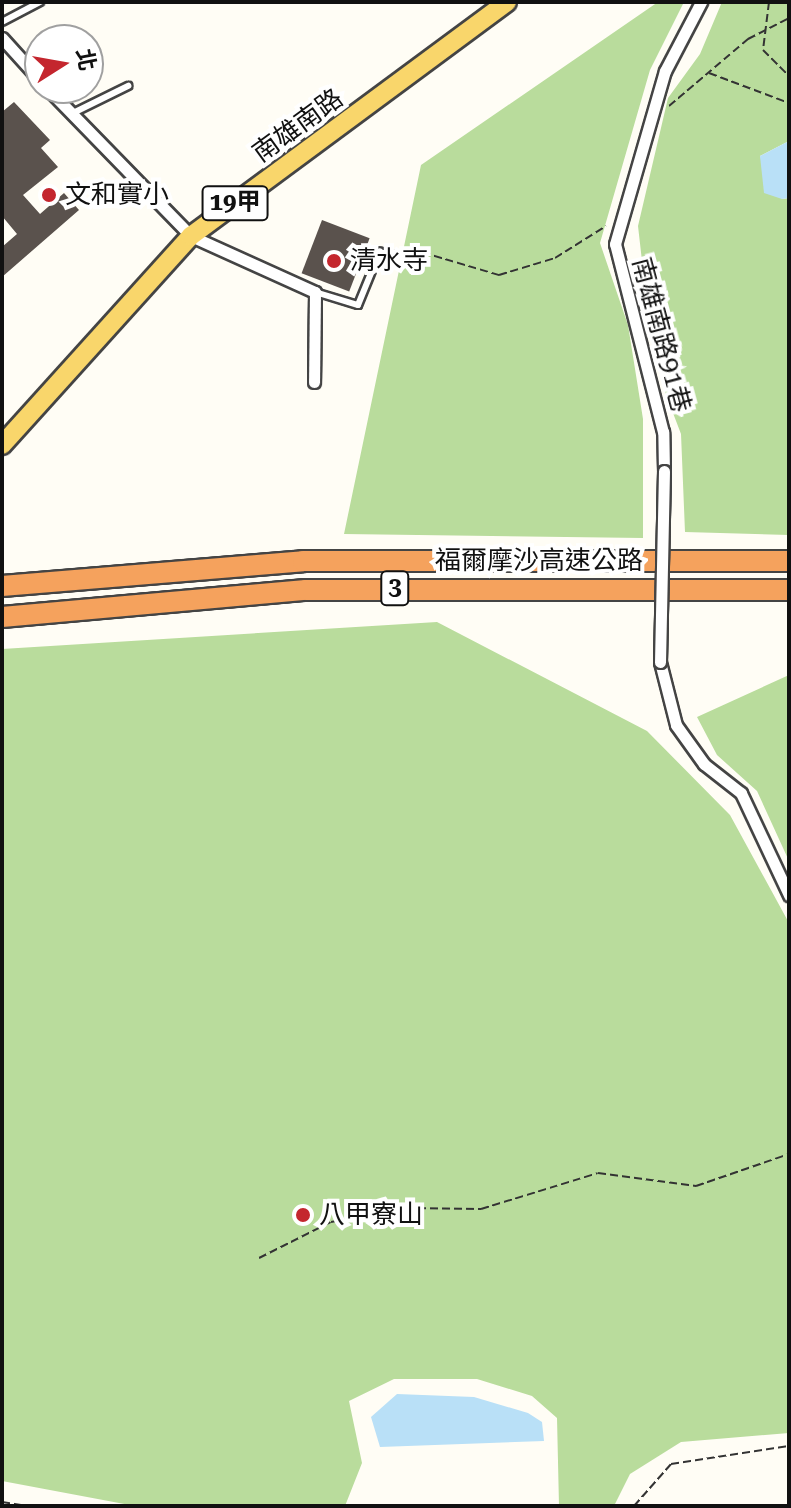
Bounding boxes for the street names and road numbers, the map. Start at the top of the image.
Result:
street label: 南雄南路 [247,83,349,169]
road number: 19甲 [201,183,269,223]
street label: 南雄南路91巷 [625,254,697,416]
street label: 福爾摩沙高速公路 [435,545,643,577]
road number: 3 [379,568,411,608]

